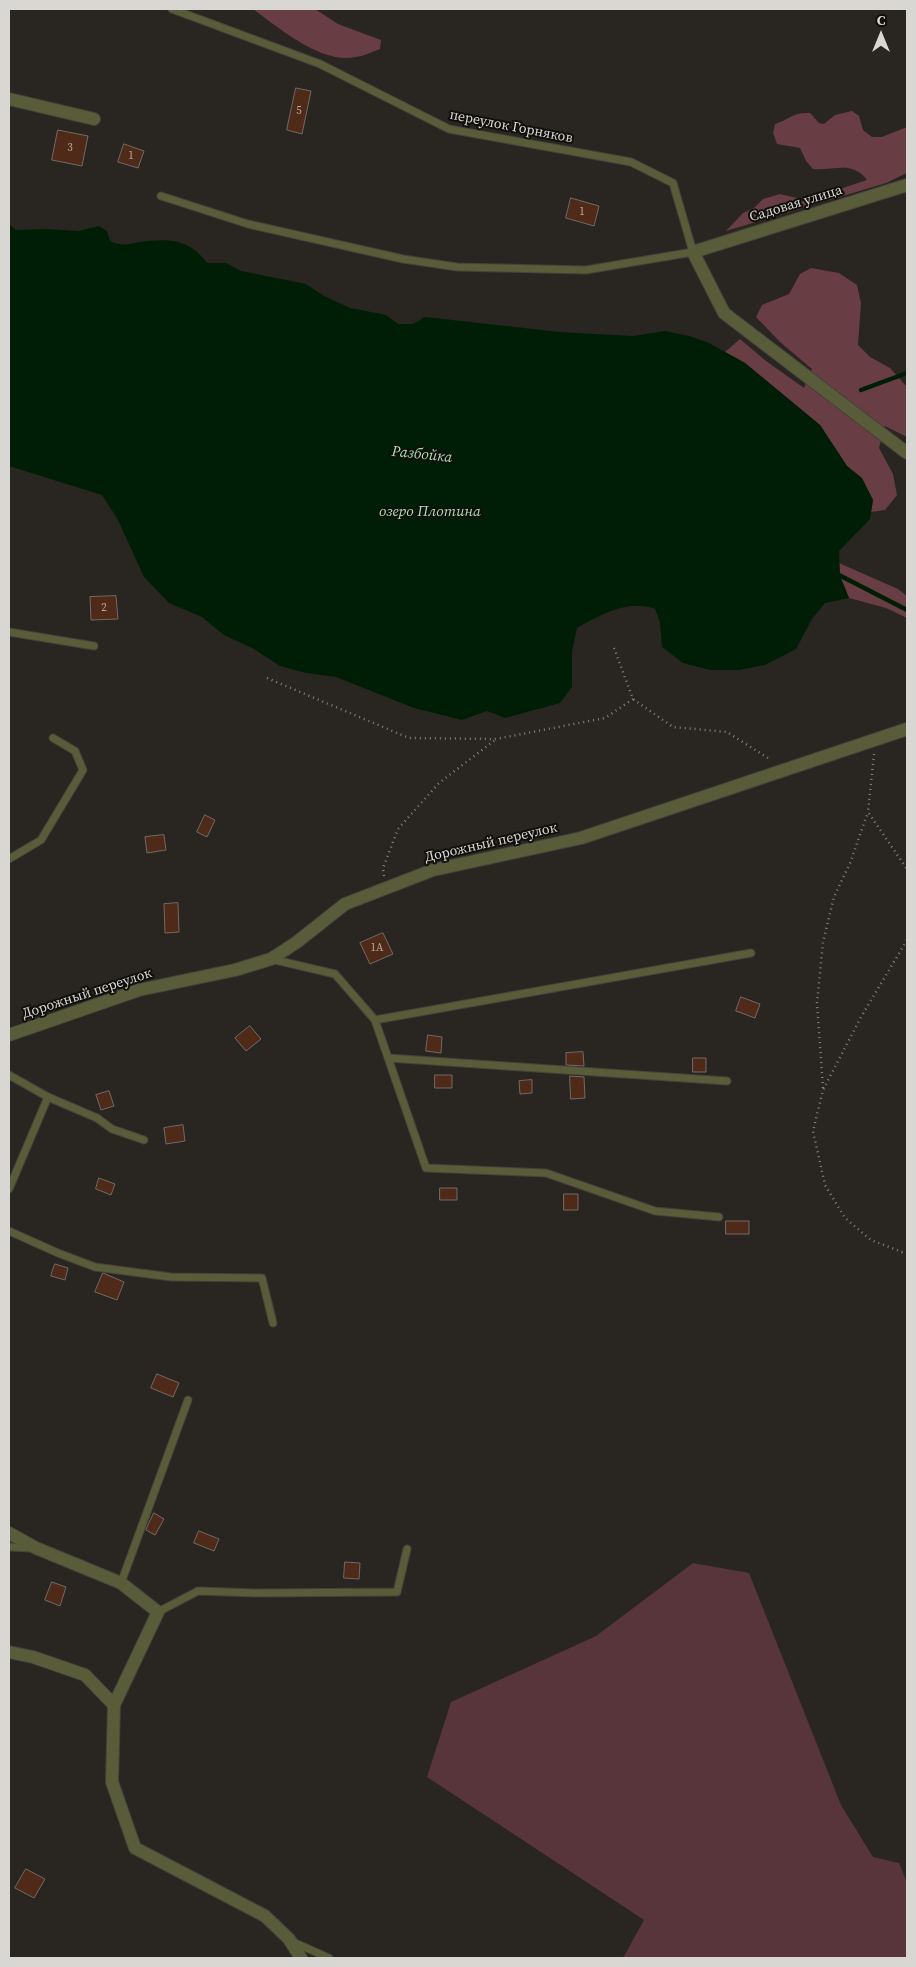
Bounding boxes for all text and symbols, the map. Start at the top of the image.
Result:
north arrow [856,10,906,60]
text: С [877,10,885,30]
house number: 5 [296,104,302,118]
street label: переулок Горняков [448,107,574,147]
house number: 3 [67,141,73,155]
house number: 1 [128,149,134,163]
street label: Садовая улица [748,182,844,226]
house number: 1 [579,205,585,219]
water label: Разбойка [391,443,453,467]
water label: озеро Плотина [379,503,481,521]
house number: 2 [101,601,107,615]
street label: Дорожный переулок [423,820,559,866]
house number: 1А [371,941,383,955]
street label: Дорожный переулок [20,965,154,1023]

